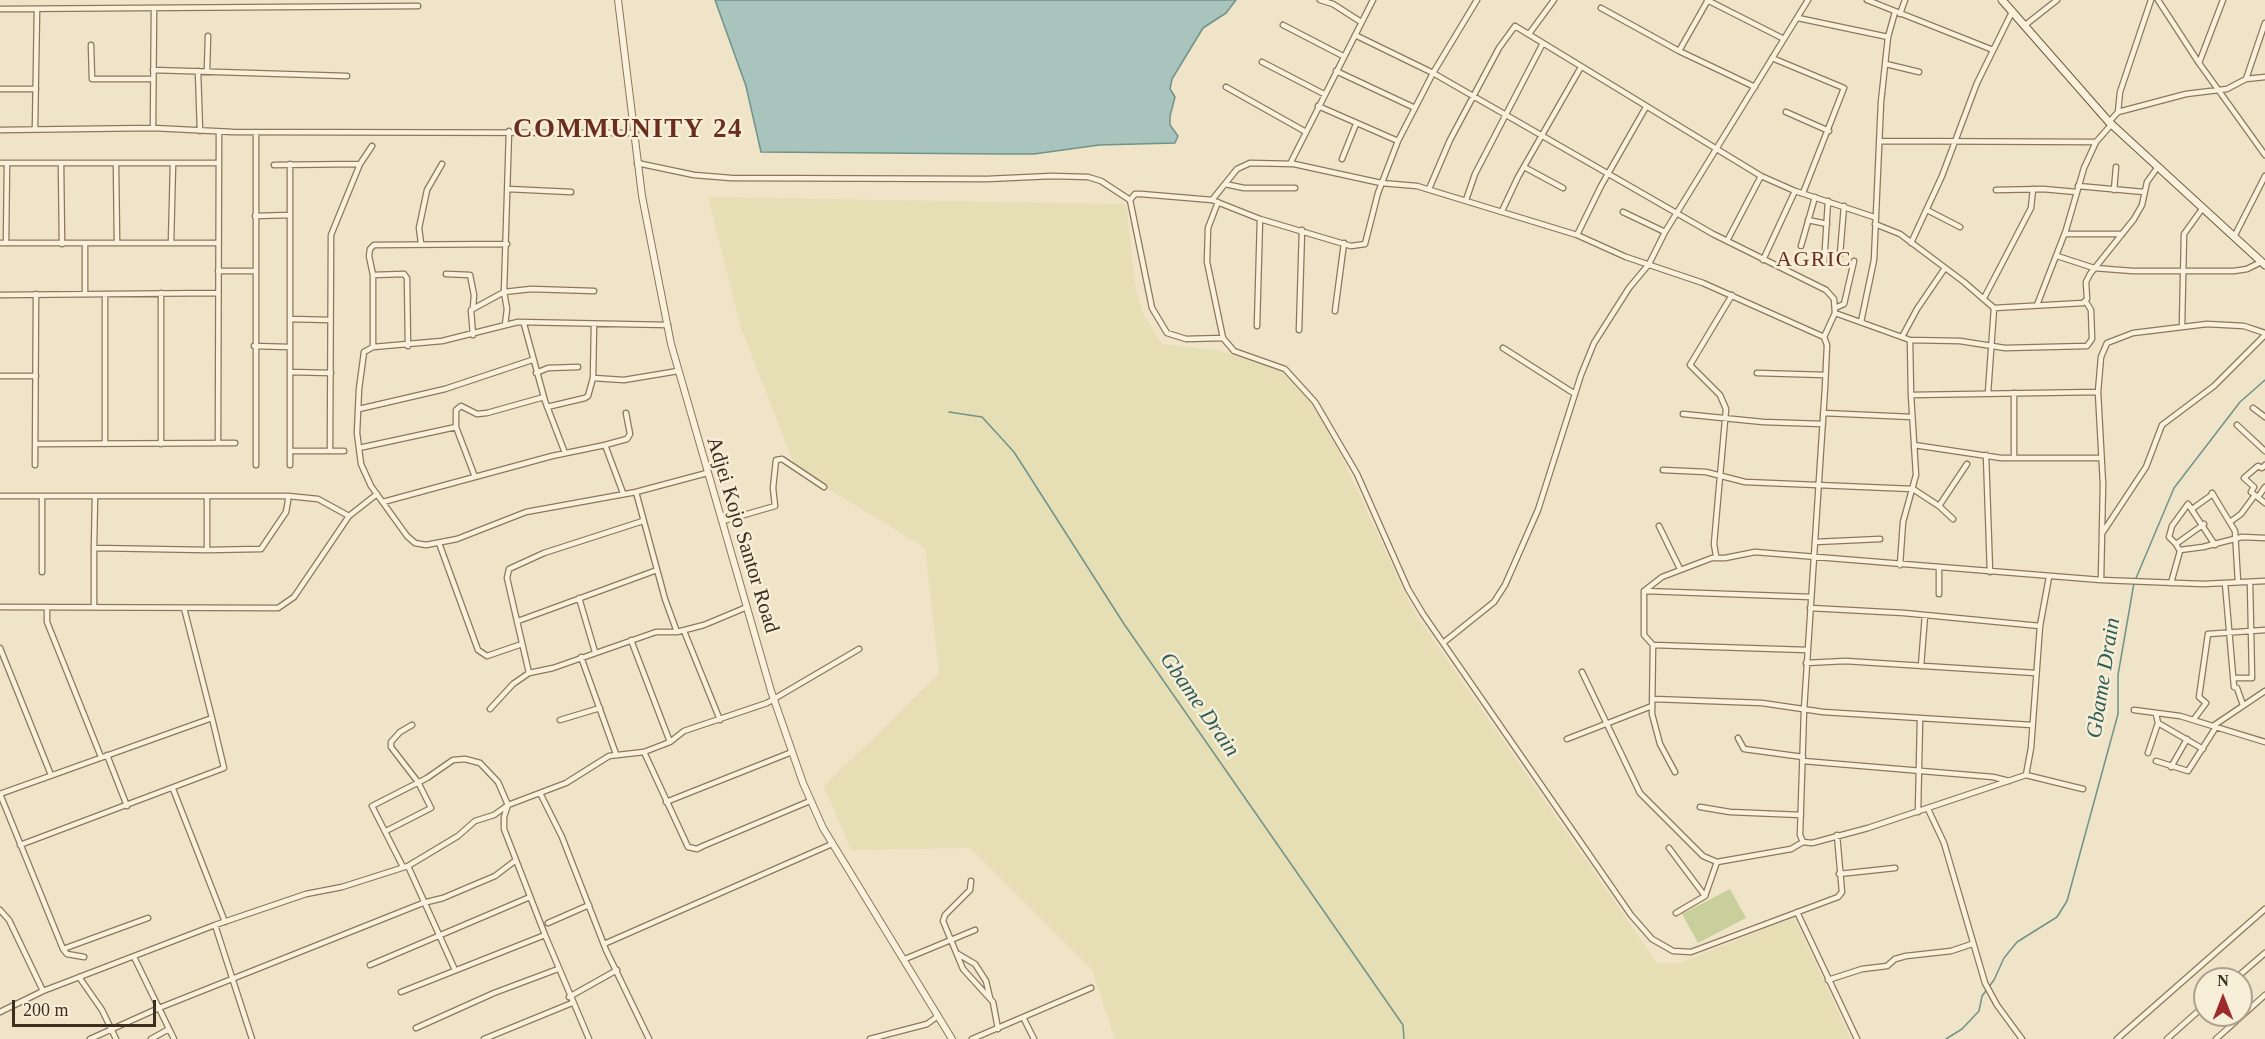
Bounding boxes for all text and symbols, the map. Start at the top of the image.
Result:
district label: COMMUNITY 24 [513,114,743,146]
district label: AGRIC [1776,247,1852,273]
street label: Adjei Kojo Santor Road [700,434,784,636]
water label: Gbame Drain [2081,616,2127,740]
water label: Gbame Drain [1153,648,1245,762]
north arrow [2193,967,2253,1027]
text: N [2217,972,2229,989]
scale bar [15,988,159,1026]
text: 200 m [23,1000,69,1020]

